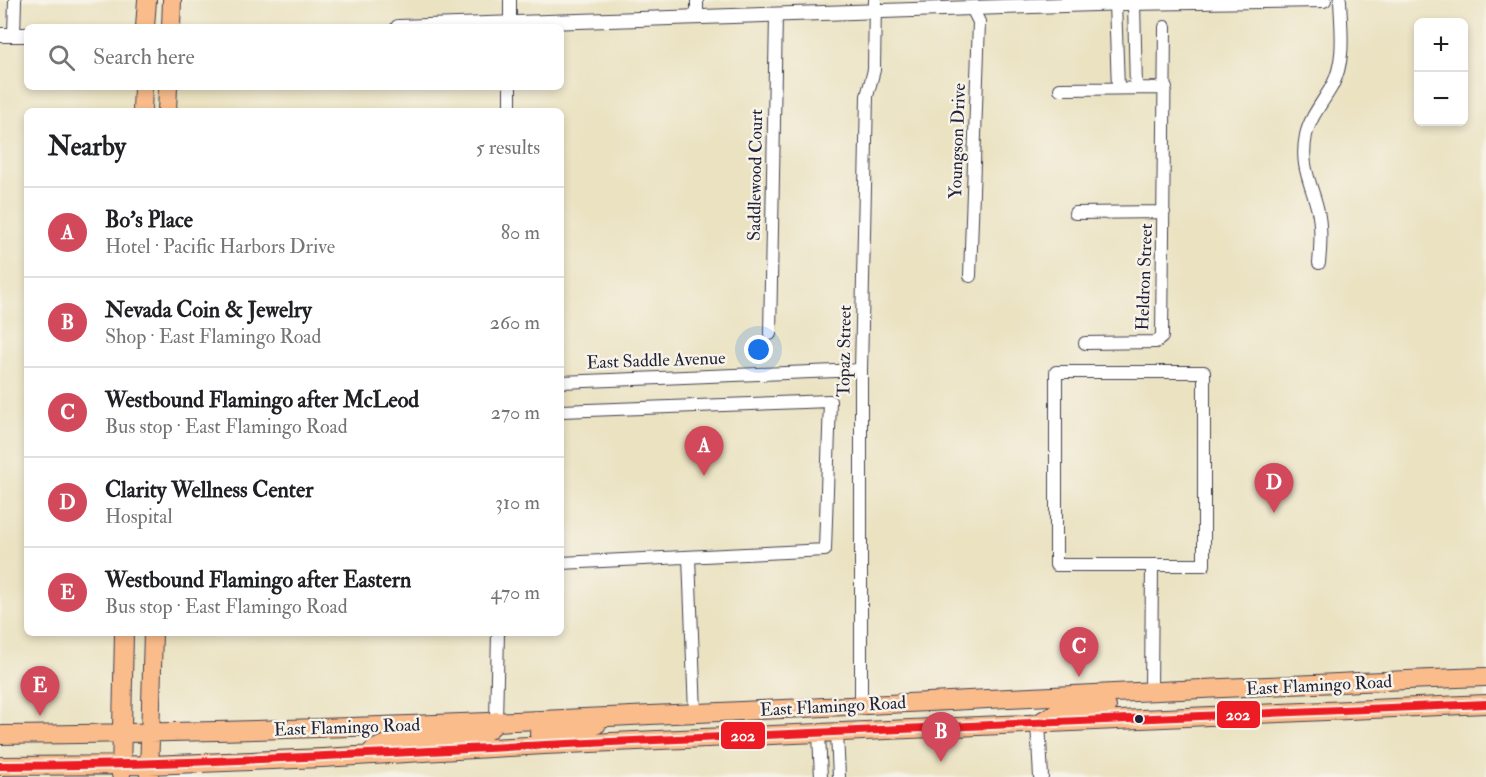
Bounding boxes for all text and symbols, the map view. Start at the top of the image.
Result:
map controls [1414,18,1468,126]
button: + [1414,18,1468,72]
search box [24,24,564,90]
icon: search [45,41,78,74]
text: Search here [93,43,195,71]
button: − [1414,72,1468,126]
street label: Youngson Drive [944,82,971,199]
street label: Saddlewood Court [743,109,768,241]
text: Nearby [48,131,126,163]
text: 5 results [476,135,540,160]
text: Bo's Place [105,206,193,234]
text: A [61,220,74,245]
text: 80 m [501,220,540,245]
street label: Heldron Street [1131,223,1158,331]
text: Hotel · Pacific Harbors Drive [105,234,335,259]
text: Nevada Coin & Jewelry [105,296,312,324]
street label: Topaz Street [832,305,857,397]
text: B [61,310,74,335]
text: 260 m [490,310,540,335]
text: Shop · East Flamingo Road [105,324,321,349]
your location [744,335,773,364]
street label: East Saddle Avenue [586,347,726,374]
text: Westbound Flamingo after McLeod [105,386,419,414]
text: C [60,400,75,425]
text: 270 m [491,400,540,425]
text: Bus stop · East Flamingo Road [105,414,348,439]
pin: A [684,426,724,476]
pin: D [1254,464,1294,513]
text: Clarity Wellness Center [105,476,313,504]
text: D [59,490,76,515]
text: 310 m [495,490,540,515]
text: Hospital [105,504,173,529]
text: Westbound Flamingo after Eastern [105,566,411,594]
text: E [60,580,75,605]
text: 470 m [491,580,540,605]
text: Bus stop · East Flamingo Road [105,594,348,619]
pin: C [1060,628,1098,677]
pin: E [20,666,60,716]
street label: East Flamingo Road [1245,670,1393,701]
street label: East Flamingo Road [759,691,907,722]
line badge: 202 [1216,700,1261,729]
text: 202 [1226,705,1250,725]
pin: B [922,712,960,762]
street label: East Flamingo Road [273,713,421,742]
unlabelled marker [1133,713,1145,725]
line badge: 202 [720,721,766,750]
text: 202 [731,726,755,746]

